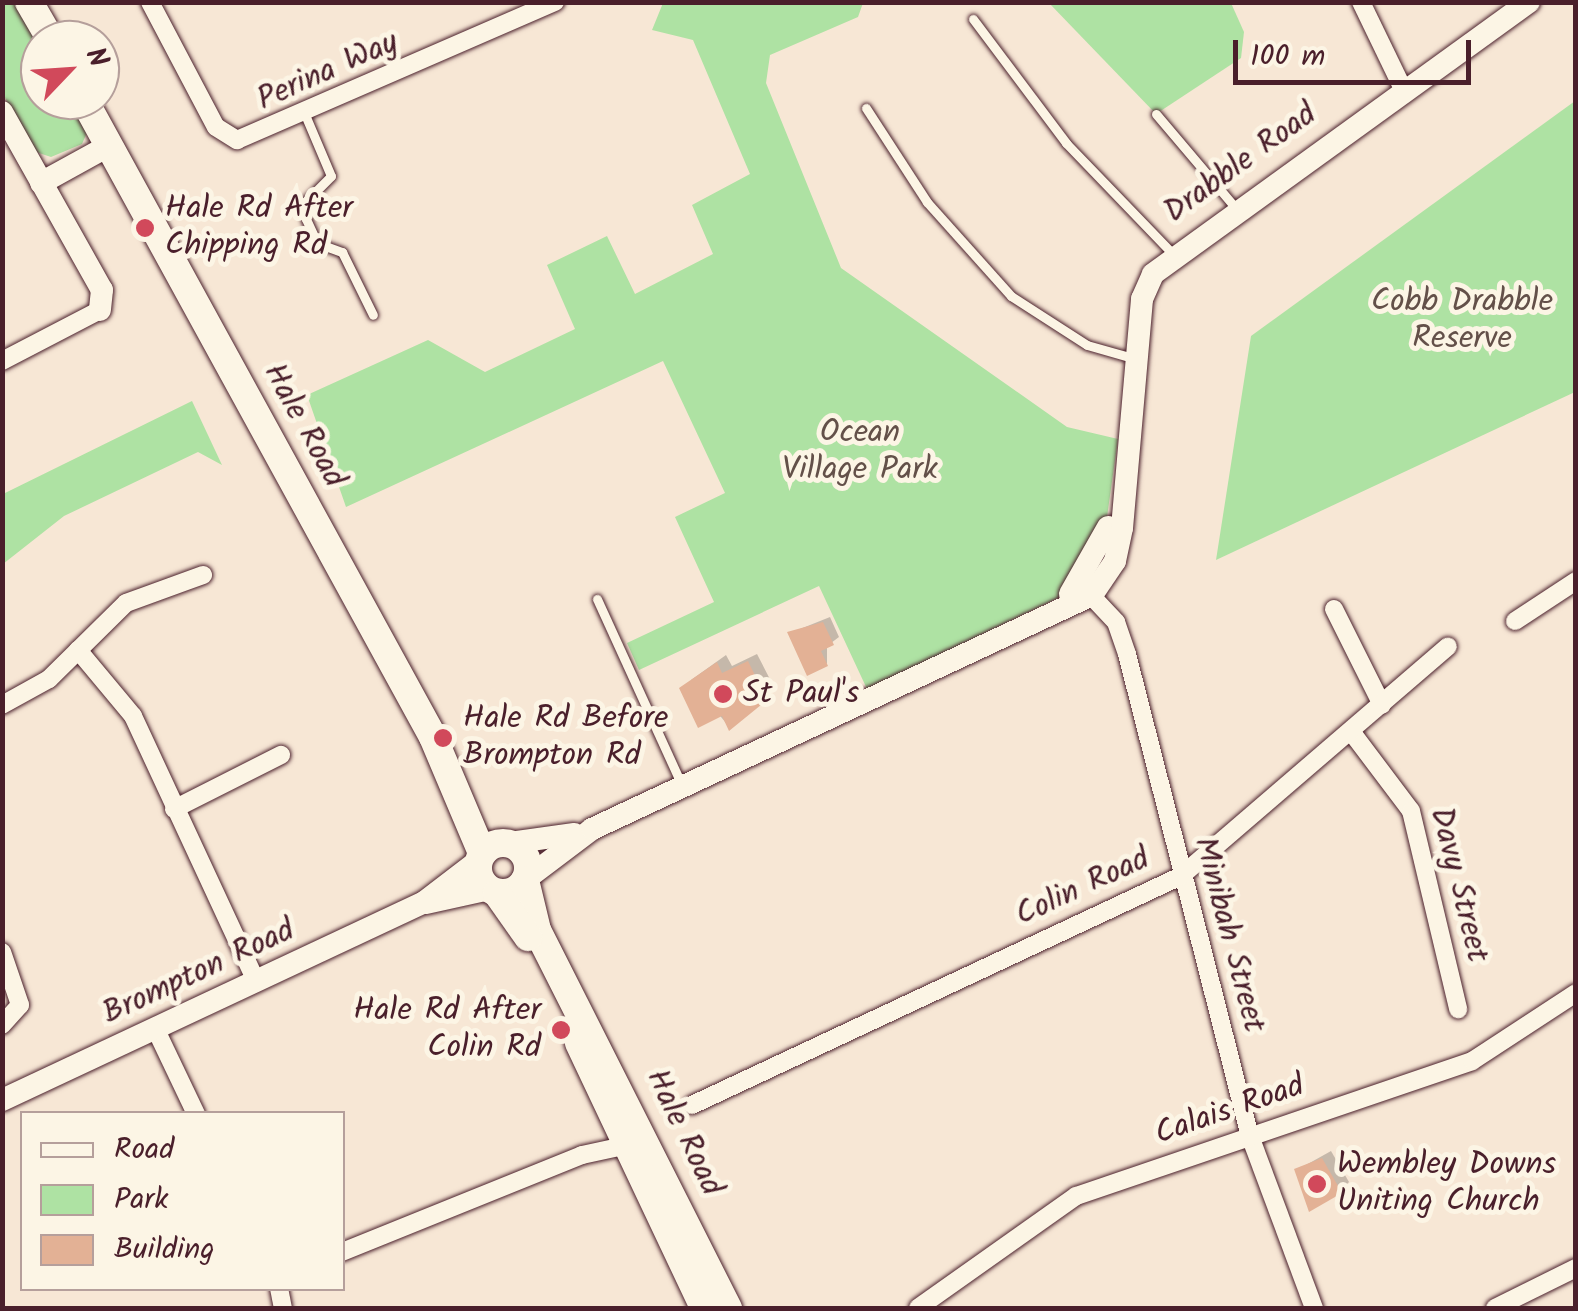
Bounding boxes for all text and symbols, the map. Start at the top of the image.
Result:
north arrow [20,20,120,120]
scale bar [1238,20,1476,82]
street label: Perina Way [252,24,404,120]
text: 100 m [1250,33,1325,81]
text: N [72,40,120,75]
street label: Drabble Road [1157,96,1325,232]
place label: Hale Rd After Chipping Rd [165,191,353,266]
marker: Hale Rd After Chipping Rd [134,217,156,239]
park label: Cobb Drabble Reserve [1371,284,1553,359]
street label: Hale Road [253,357,353,495]
park label: Ocean Village Park [782,415,938,490]
place label: St Paul's [743,675,859,713]
marker: St Paul's [712,683,734,705]
place label: Hale Rd Before Brompton Rd [463,701,668,776]
marker: Hale Rd Before Brompton Rd [432,727,454,749]
street label: Davy Street [1420,804,1496,966]
street label: Minibah Street [1184,833,1272,1037]
street label: Colin Road [1010,840,1156,936]
street label: Brompton Road [97,912,301,1034]
place label: Hale Rd After Colin Rd [353,993,541,1068]
marker: Hale Rd After Colin Rd [550,1019,572,1041]
street label: Hale Road [636,1064,730,1202]
street label: Calais Road [1150,1068,1310,1154]
legend [20,1111,345,1291]
text: Road [114,1126,174,1174]
place label: Wembley Downs Uniting Church [1337,1147,1556,1222]
marker: Wembley Downs Uniting Church [1306,1173,1328,1195]
text: Park [114,1176,168,1224]
text: Building [114,1226,214,1274]

